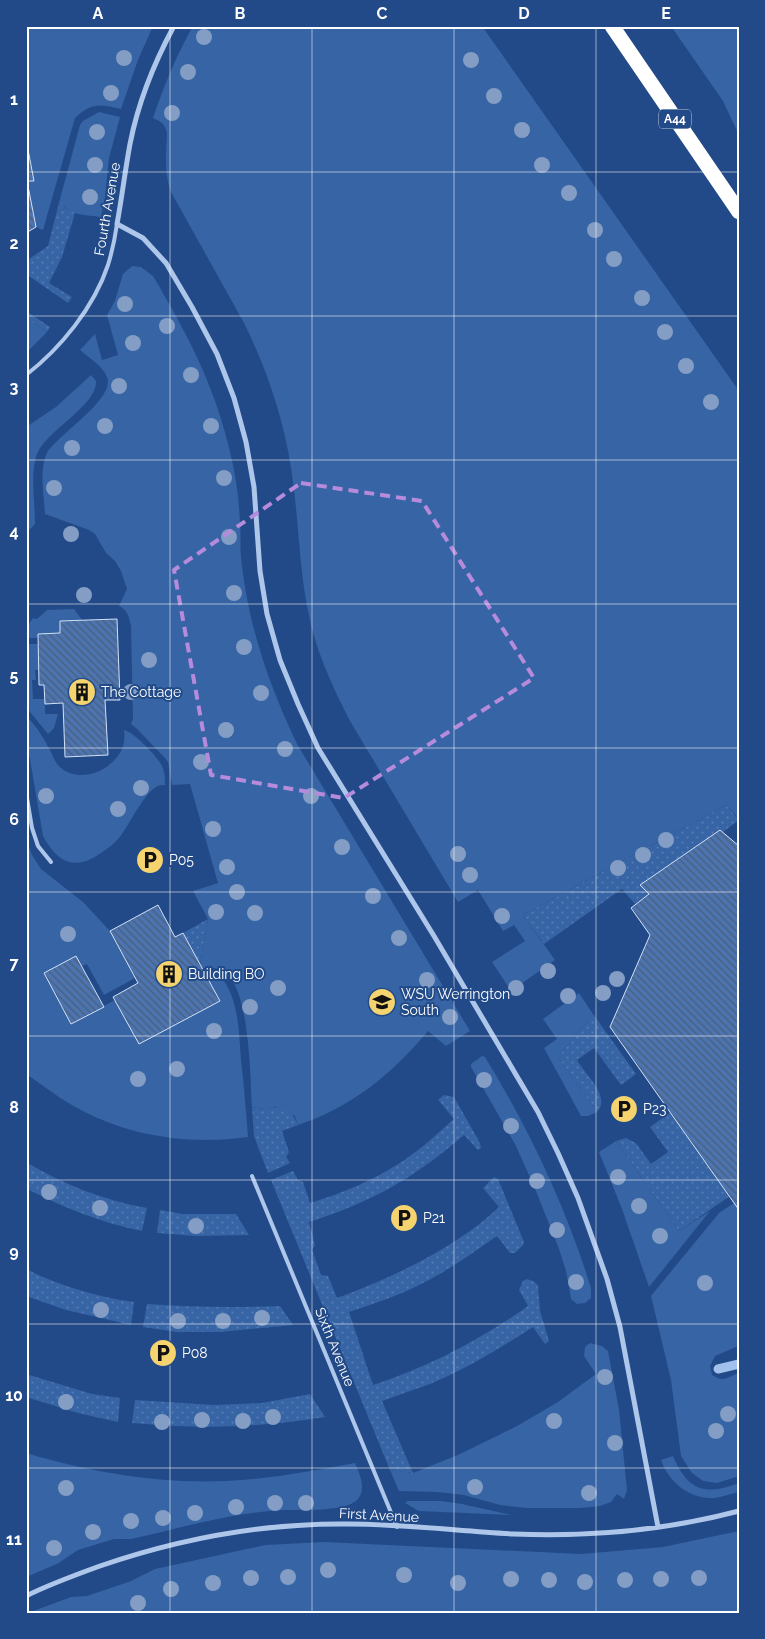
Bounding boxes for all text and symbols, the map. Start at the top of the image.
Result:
text: A [93,4,104,23]
text: B [235,4,246,23]
text: C [377,4,388,23]
text: D [518,4,530,23]
text: E [661,4,671,23]
text: 1 [10,90,18,109]
road number: A44 [659,110,691,128]
street label: Fourth Avenue [91,161,123,257]
text: 2 [9,234,19,253]
text: 3 [10,378,19,397]
text: 4 [9,522,19,541]
text: 5 [10,666,19,685]
building icon: The Cottage [67,677,97,707]
place label: The Cottage [101,684,181,700]
text: 6 [9,810,19,829]
parking icon: P05 [135,845,165,875]
place label: P05 [169,852,194,868]
text: 7 [10,954,19,973]
building icon: Building BO [154,959,184,989]
place label: Building BO [188,966,264,982]
place label: WSU Werrington South [401,986,510,1018]
school or university icon: WSU Werrington South [367,987,397,1017]
parking icon: P23 [609,1094,639,1124]
text: 8 [9,1098,19,1117]
place label: P23 [643,1101,666,1117]
parking icon: P21 [389,1203,419,1233]
place label: P21 [423,1210,445,1226]
text: 9 [9,1242,19,1261]
street label: Sixth Avenue [312,1305,358,1389]
parking icon: P08 [148,1338,178,1368]
place label: P08 [182,1345,208,1361]
text: 10 [5,1386,23,1405]
street label: First Avenue [339,1505,419,1525]
text: 11 [6,1530,22,1549]

